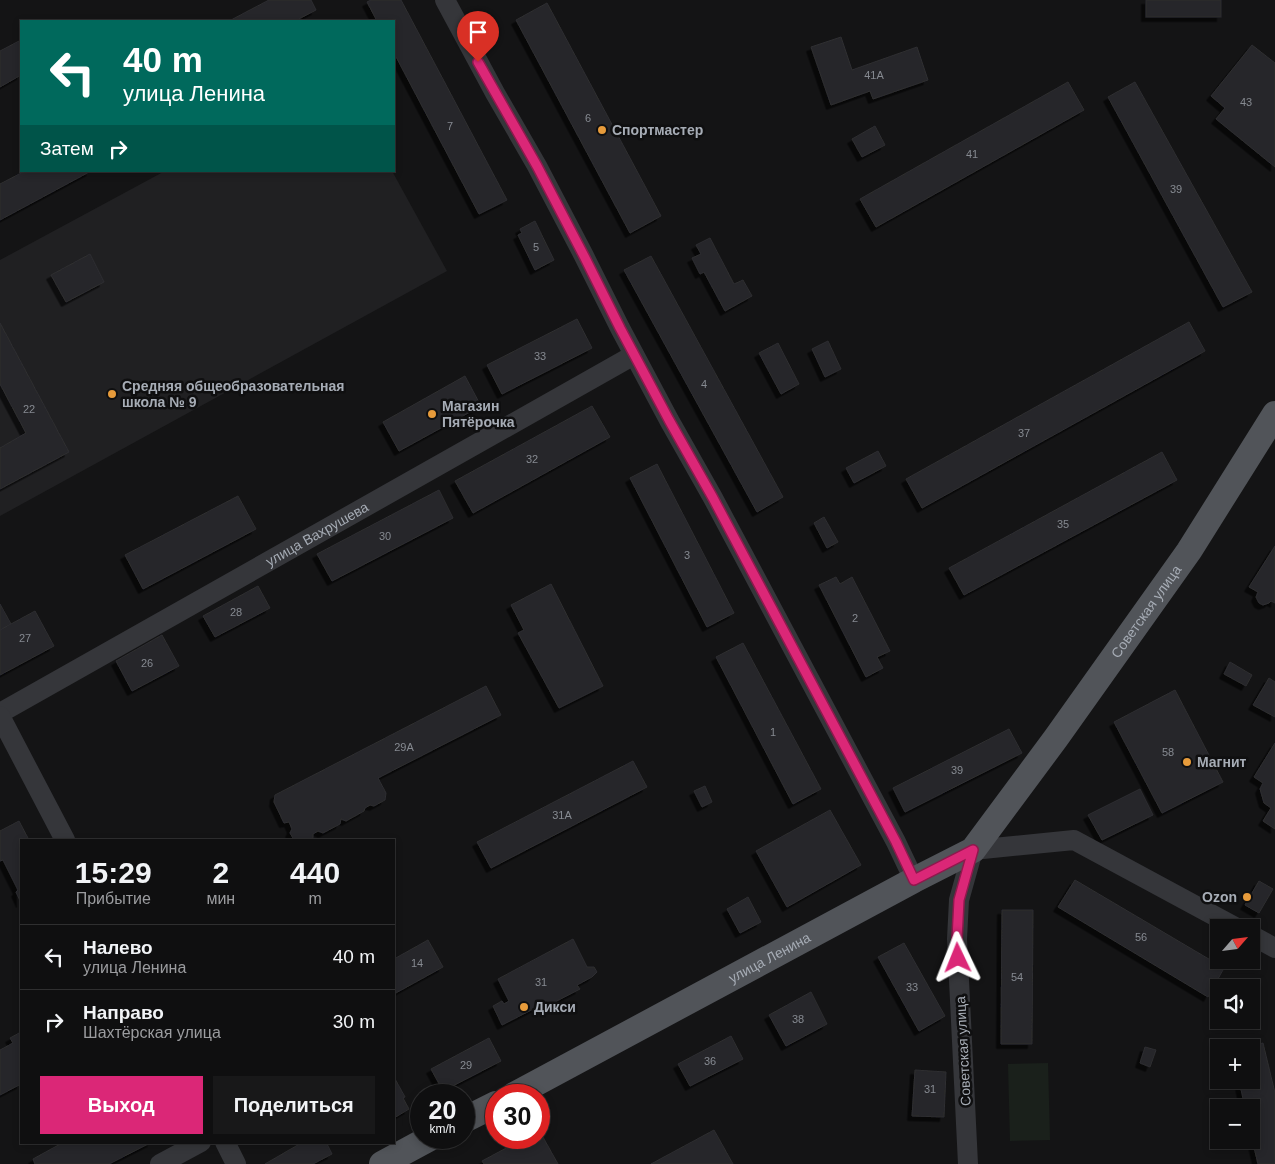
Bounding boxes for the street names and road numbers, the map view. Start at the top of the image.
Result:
street label: улица Вахрушева [263,499,371,569]
street label: Советская улица [1108,562,1185,661]
street label: улица Ленина [726,929,813,986]
street label: Советская улица [952,995,974,1106]

